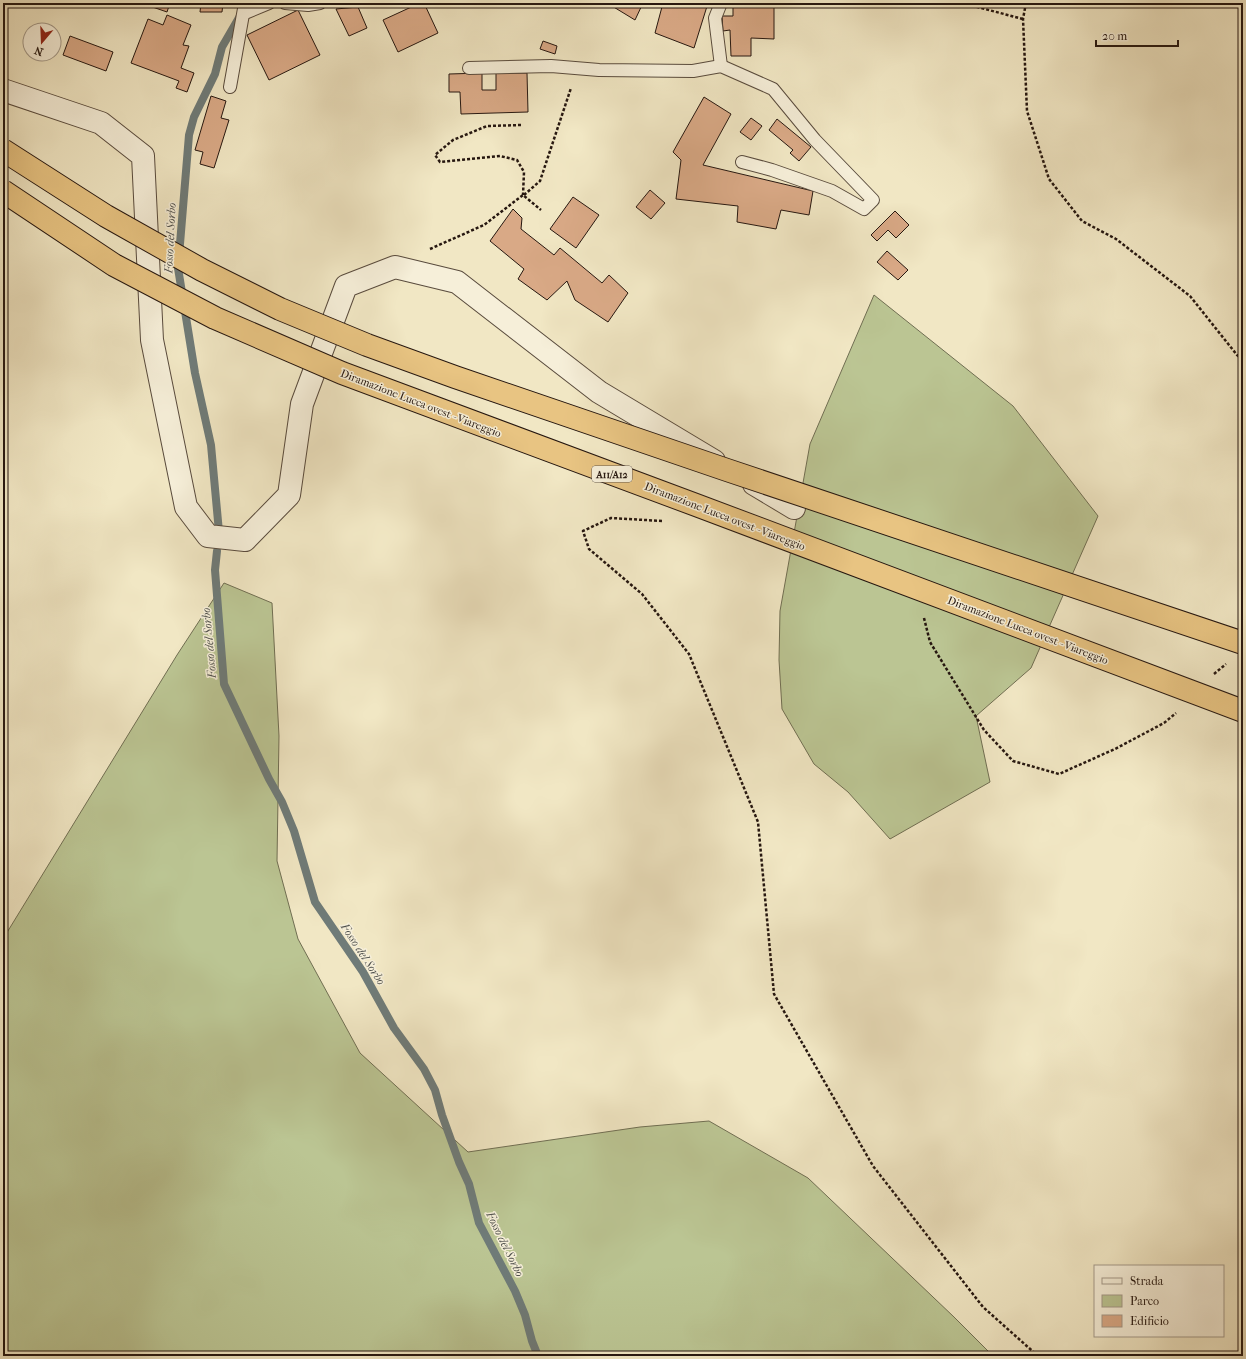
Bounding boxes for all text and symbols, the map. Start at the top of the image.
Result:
north arrow [22,22,62,62]
scale bar [1096,22,1178,48]
text: 20 m [1102,29,1127,43]
text: N [32,43,45,58]
water label: Fosso del Sorbo [161,202,179,275]
street label: Diramazione Lucca ovest - Viareggio [339,367,503,440]
road number: A11/A12 [592,466,632,482]
street label: Diramazione Lucca ovest - Viareggio [643,480,807,553]
street label: Diramazione Lucca ovest - Viareggio [946,594,1110,667]
water label: Fosso del Sorbo [199,607,219,680]
water label: Fosso del Sorbo [337,920,388,987]
water label: Fosso del Sorbo [483,1208,527,1279]
legend [1094,1265,1224,1337]
text: Strada [1130,1274,1164,1288]
text: Parco [1130,1294,1159,1308]
text: Edificio [1130,1314,1169,1328]

